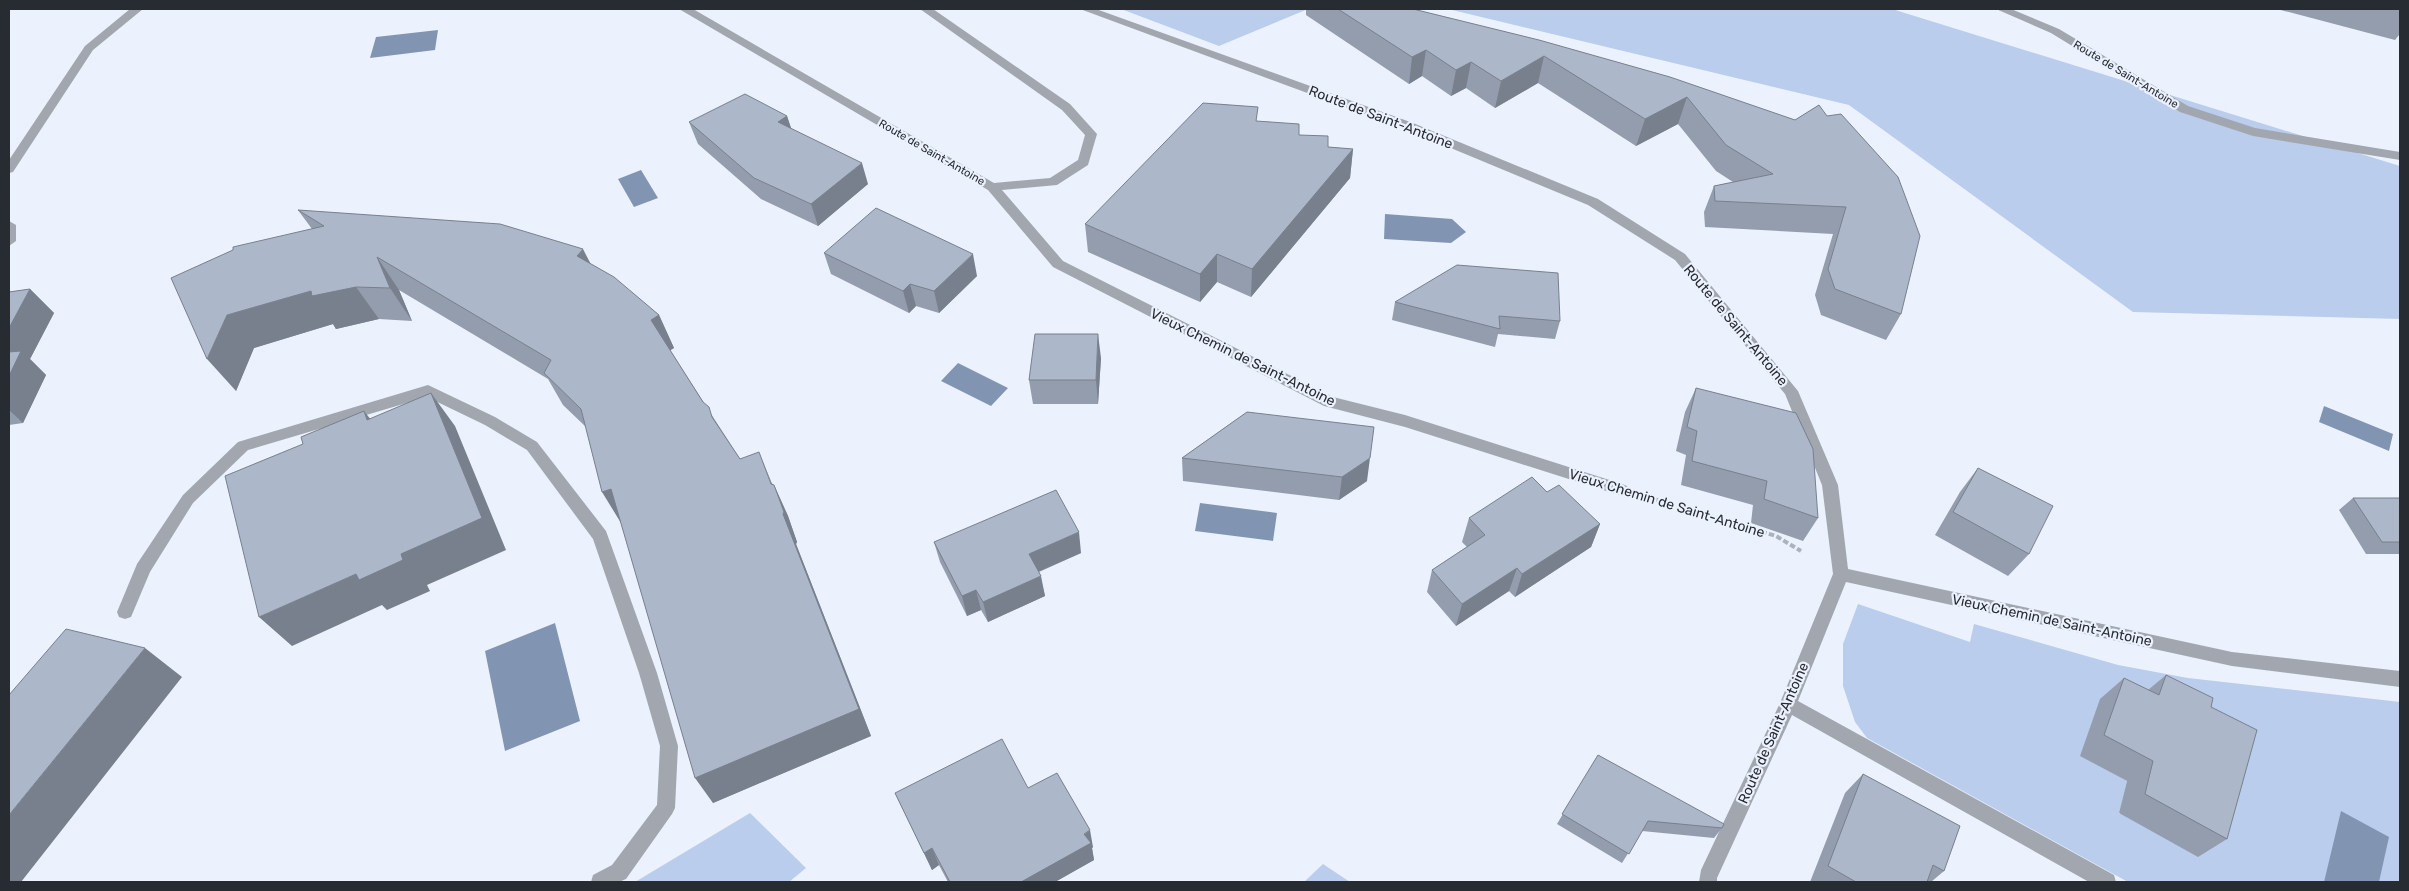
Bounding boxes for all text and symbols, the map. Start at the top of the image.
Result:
street label: Route de Saint-Antoine [2071,38,2181,111]
street label: Route de Saint-Antoine [1306,82,1455,153]
street label: Route de Saint-Antoine [876,117,987,188]
street label: Route de Saint-Antoine [1680,261,1791,389]
street label: Vieux Chemin de Saint-Antoine [1147,305,1338,410]
street label: Vieux Chemin de Saint-Antoine [1567,466,1767,541]
street label: Vieux Chemin de Saint-Antoine [1950,591,2153,650]
street label: Route de Saint-Antoine [1735,660,1812,806]

